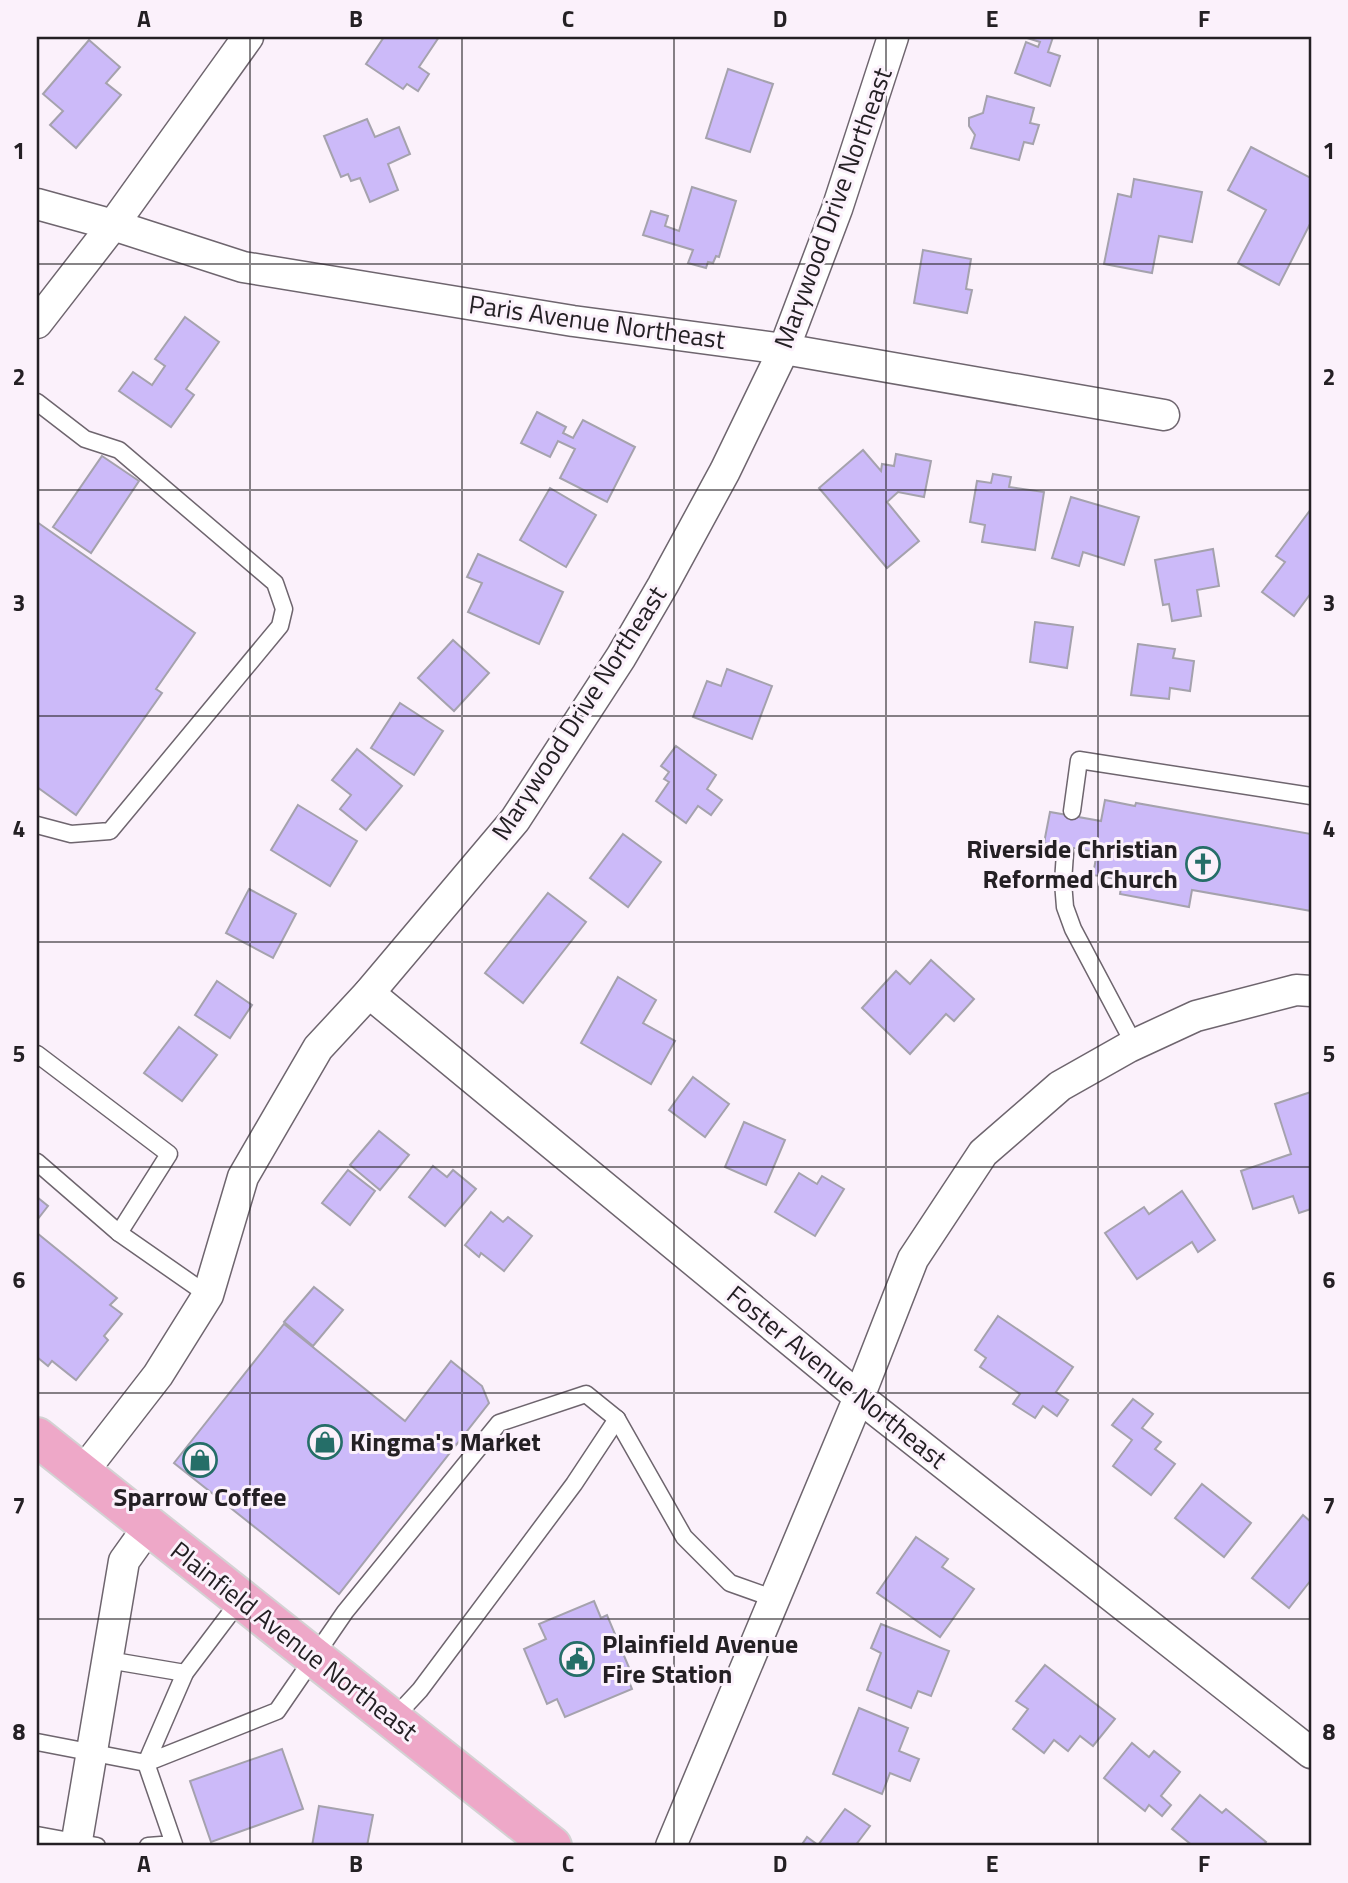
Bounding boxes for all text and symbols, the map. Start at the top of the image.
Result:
text: A [137,1,151,36]
text: B [349,1,363,36]
text: C [562,1,574,36]
text: D [773,1,787,36]
text: E [986,1,998,36]
text: F [1198,1,1210,36]
street label: Marywood Drive Northeast [764,62,902,354]
text: 1 [13,133,25,168]
text: 1 [1323,133,1335,168]
street label: Paris Avenue Northeast [466,284,728,359]
text: 2 [13,359,25,394]
text: 2 [1323,359,1335,394]
street label: Marywood Drive Northeast [482,578,676,848]
text: 3 [13,585,25,620]
text: 3 [1323,585,1335,620]
text: 4 [13,811,25,846]
text: 4 [1323,811,1335,846]
place label: Riverside Christian Reformed Church [966,829,1178,898]
church icon: Riverside Christian Reformed Church [1184,845,1222,883]
text: 5 [13,1036,25,1071]
text: 5 [1323,1036,1335,1071]
text: 6 [13,1262,26,1297]
text: 6 [1323,1262,1336,1297]
street label: Foster Avenue Northeast [719,1275,956,1478]
place label: Kingma's Market [350,1422,541,1461]
shop icon: Kingma's Market [306,1423,344,1461]
shop icon: Sparrow Coffee [181,1441,219,1479]
place label: Sparrow Coffee [113,1477,287,1516]
text: 7 [13,1488,25,1523]
text: 7 [1323,1488,1335,1523]
street label: Plainfield Avenue Northeast [162,1531,426,1750]
place label: Plainfield Avenue Fire Station [602,1624,798,1693]
public building icon: Plainfield Avenue Fire Station [558,1640,596,1678]
text: 8 [13,1714,26,1749]
text: 8 [1323,1714,1336,1749]
text: A [137,1846,151,1881]
text: B [349,1846,363,1881]
text: C [562,1846,574,1881]
text: D [773,1846,787,1881]
text: E [986,1846,998,1881]
text: F [1198,1846,1210,1881]

